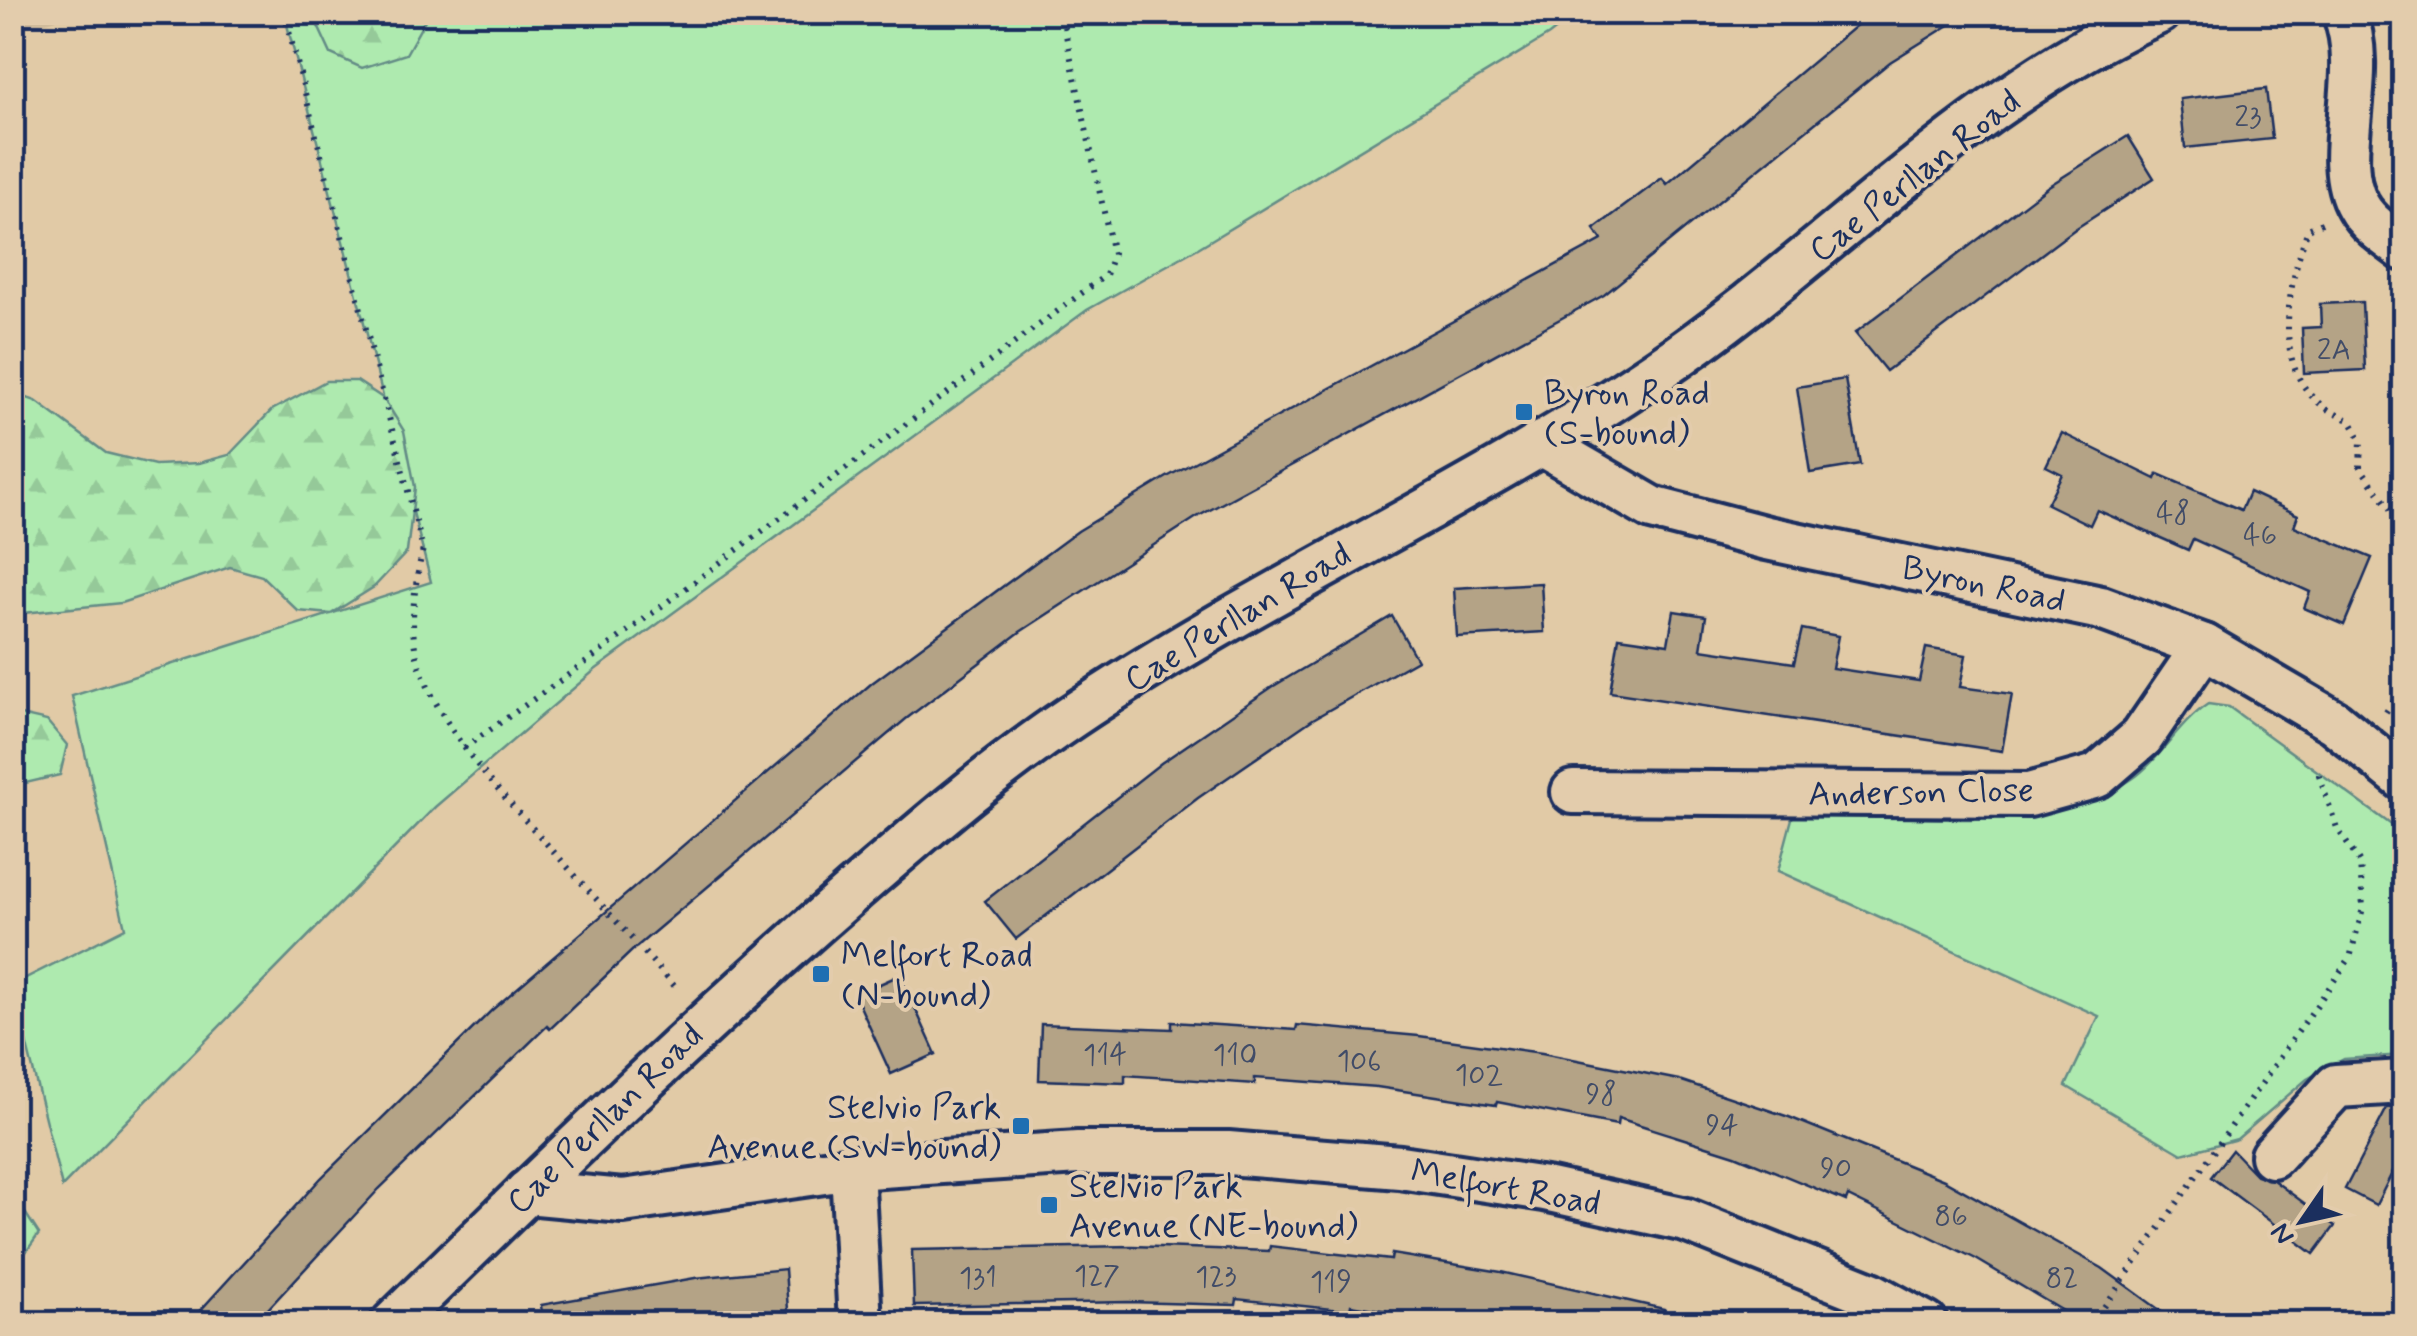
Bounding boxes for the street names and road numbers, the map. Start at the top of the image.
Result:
street label: Cae Perllan Road [1800,79,2031,274]
street label: Cae Perllan Road [1116,532,1360,704]
street label: Byron Road [1898,545,2069,625]
street label: Anderson Close [1808,768,2034,818]
street label: Cae Perllan Road [497,1014,714,1225]
street label: Melfort Road [1407,1149,1604,1230]

